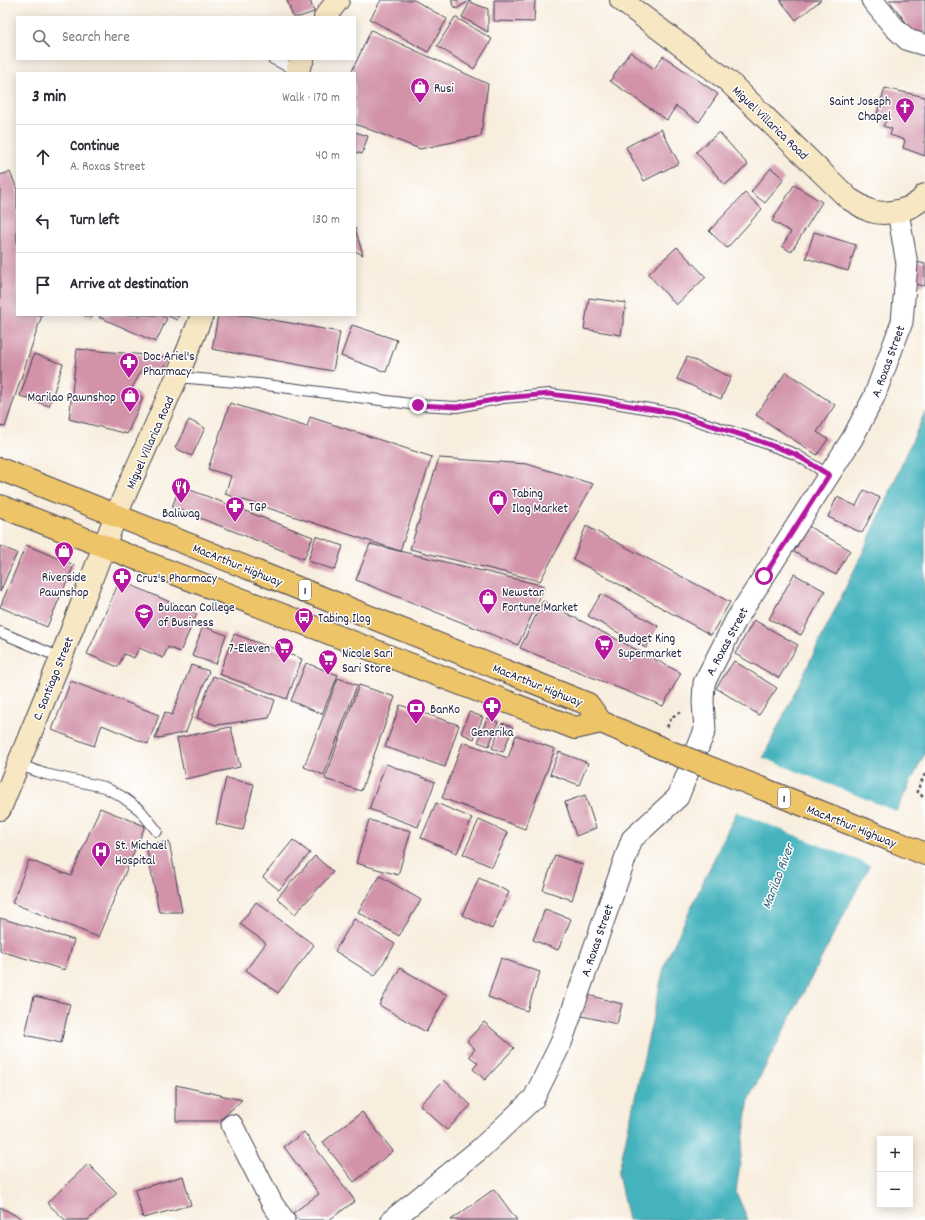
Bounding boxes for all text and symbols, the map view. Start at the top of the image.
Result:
search box [16,16,356,60]
icon: search [30,27,52,49]
text: Search here [62,27,130,49]
shop icon: Rusi [409,76,431,104]
place label: Rusi [434,80,454,99]
street label: Miguel Villarica Road [727,82,812,165]
text: 3 min [32,86,66,110]
text: Walk · 170 m [282,89,340,108]
place label: Saint Joseph Chapel [829,93,891,127]
church icon: Saint Joseph Chapel [894,96,916,124]
text: Continue [70,136,119,158]
icon: ahead [32,146,54,168]
text: 40 m [316,147,340,166]
text: A. Roxas Street [70,158,145,177]
icon: left [32,210,54,232]
text: Turn left [70,210,119,232]
text: 130 m [312,211,340,230]
icon: arrive [32,274,54,296]
text: Arrive at destination [70,274,188,296]
street label: A. Roxas Street [868,323,911,400]
place label: Doc Ariel's Pharmacy [143,348,195,382]
pharmacy icon: Doc Ariel's Pharmacy [118,351,140,379]
shop icon: Marilao Pawnshop [119,385,141,413]
place label: Marilao Pawnshop [28,389,116,408]
street label: Miguel Villarica Road [122,394,180,492]
route end [409,396,427,414]
restaurant icon: Baliwag [170,476,192,504]
place label: Tabing Ilog Market [512,485,568,519]
shop icon: Tabing Ilog Market [487,488,509,516]
pharmacy icon: TGP [224,495,246,523]
place label: TGP [249,499,267,518]
place label: Baliwag [162,505,200,524]
shop icon: Riverside Pawnshop [53,540,75,568]
street label: MacArthur Highway [189,540,286,593]
pharmacy icon: Cruz's Pharmacy [111,566,133,594]
route start [755,567,773,585]
place label: Riverside Pawnshop [39,569,89,603]
place label: Cruz's Pharmacy [136,570,218,589]
road number: 1 [299,580,311,600]
place label: Newstar Fortune Market [502,584,578,618]
shop icon: Newstar Fortune Market [477,587,499,615]
place label: Bulacan College of Business [158,599,235,633]
school or university icon: Bulacan College of Business [133,602,155,630]
street label: A. Roxas Street [702,604,754,680]
bus stop icon: Tabing Ilog [293,606,315,634]
place label: Tabing Ilog [318,610,371,629]
place label: Budget King Supermarket [618,630,682,664]
supermarket icon: Budget King Supermarket [593,633,615,661]
street label: C. Santiago Street [29,634,80,724]
supermarket icon: 7-Eleven [273,636,295,664]
place label: 7-Eleven [229,640,270,659]
place label: Nicole Sari Sari Store [342,645,393,679]
supermarket icon: Nicole Sari Sari Store [317,648,339,676]
street label: MacArthur Highway [489,660,586,713]
pharmacy icon: Generika [481,695,503,723]
bank icon: BanKo [405,697,427,725]
place label: BanKo [430,701,460,720]
place label: Generika [471,724,514,743]
road number: 1 [778,788,790,808]
street label: MacArthur Highway [803,801,900,854]
place label: St. Michael Hospital [115,837,167,871]
hospital icon: St. Michael Hospital [90,840,112,868]
water label: Marilao River [757,840,801,912]
street label: A. Roxas Street [577,902,620,980]
map controls [877,1136,913,1208]
button: + [877,1136,913,1172]
button: − [877,1172,913,1208]

